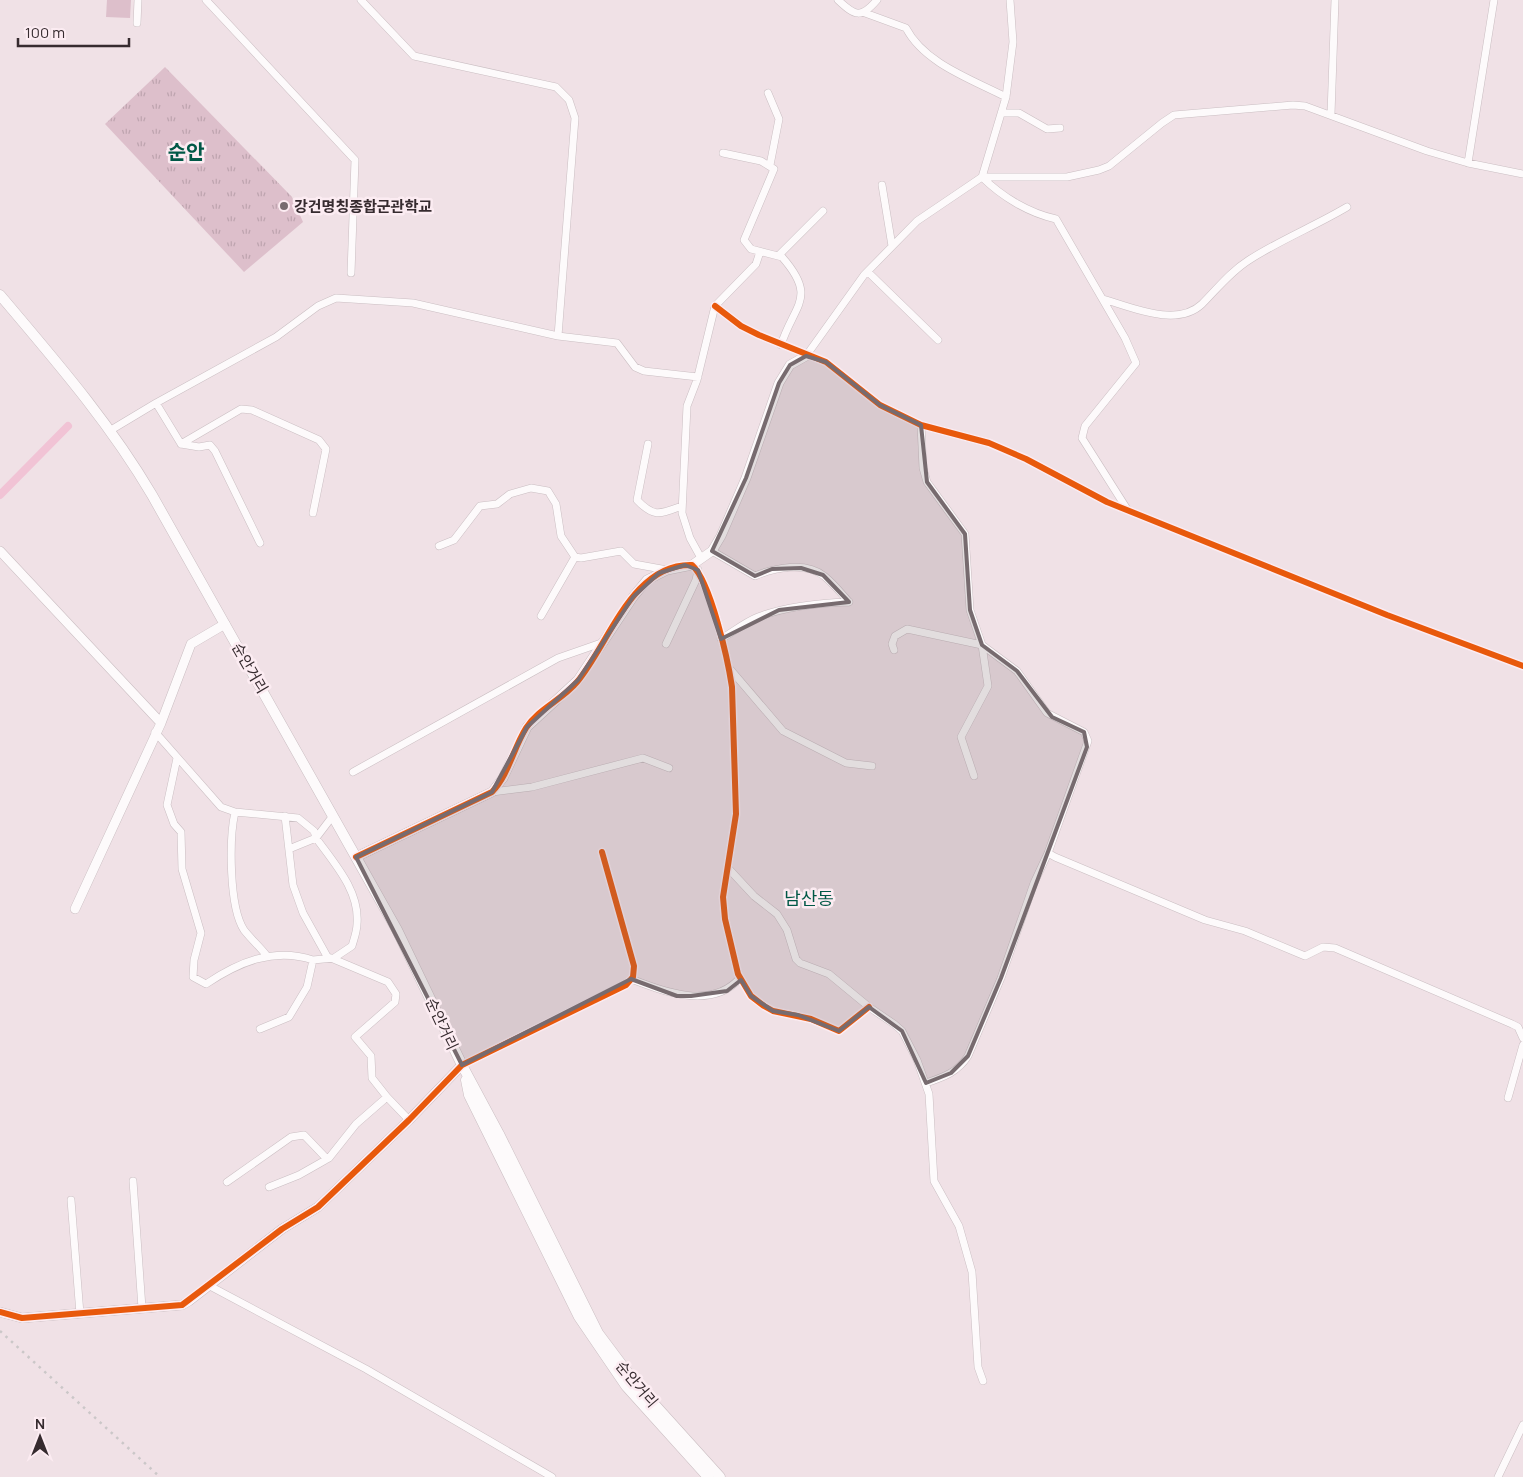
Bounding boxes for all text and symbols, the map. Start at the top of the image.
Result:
scale bar [18,15,129,47]
text: 100 m [25,22,65,43]
district label: 순안 [168,138,205,165]
place label: 강건명칭종합군관학교 [294,196,432,217]
marker: 강건명칭종합군관학교 [278,200,290,212]
street label: 순안거리 [227,639,273,697]
district label: 남산동 [784,886,834,910]
street label: 순안거리 [421,995,463,1053]
street label: 순안거리 [611,1356,663,1412]
north arrow [15,1412,65,1462]
text: N [35,1414,45,1433]

